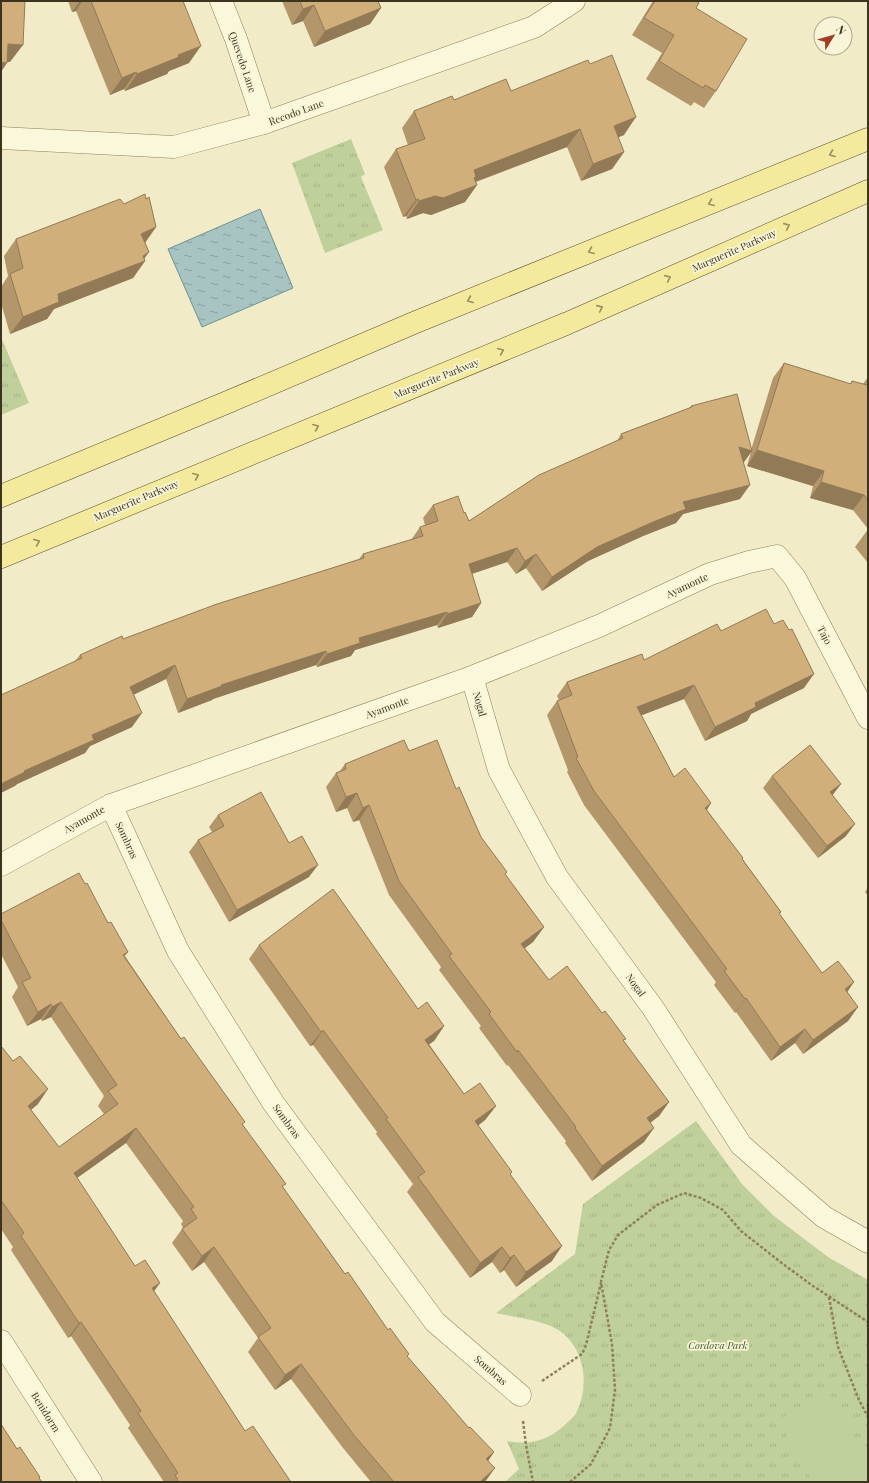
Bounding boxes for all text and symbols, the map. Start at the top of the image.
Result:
north arrow [813,16,853,56]
text: N [833,22,850,37]
street label: Quevedo Lane [226,30,260,94]
street label: Recodo Lane [267,96,325,128]
one-way arrow [828,149,836,157]
one-way arrow [708,198,715,206]
one-way arrow [783,223,790,231]
street label: Marguerite Parkway [690,225,778,275]
one-way arrow [587,247,594,255]
one-way arrow [663,275,671,283]
one-way arrow [467,295,475,303]
one-way arrow [596,305,604,313]
one-way arrow [498,347,505,355]
street label: Marguerite Parkway [391,354,481,402]
one-way arrow [312,423,319,431]
one-way arrow [192,472,199,480]
street label: Marguerite Parkway [91,476,181,524]
one-way arrow [32,539,40,547]
street label: Ayamonte [663,569,710,601]
street label: Tajo [814,623,836,647]
street label: Nogal [470,690,490,718]
street label: Ayamonte [362,693,411,722]
street label: Ayamonte [60,802,107,837]
street label: Sombras [112,819,142,861]
street label: Nogal [623,971,649,999]
street label: Sombras [270,1101,304,1141]
park label: Cordova Park [688,1338,748,1352]
street label: Sombras [472,1352,510,1388]
street label: Benidorm [28,1389,64,1435]

